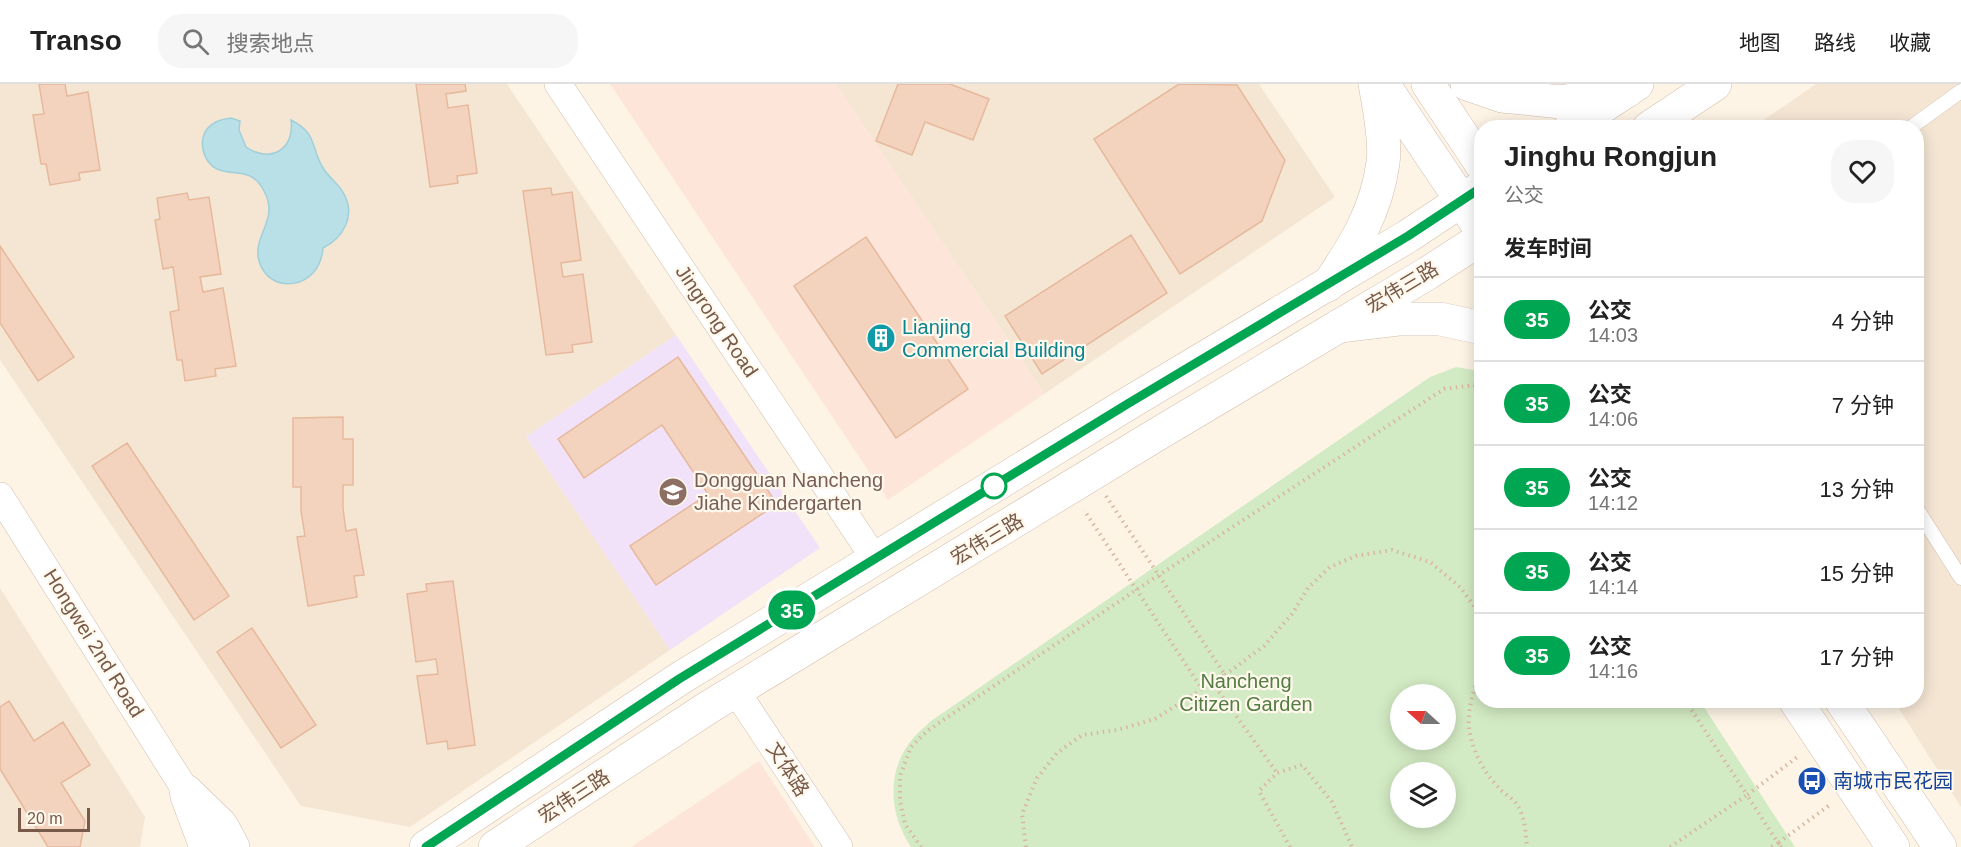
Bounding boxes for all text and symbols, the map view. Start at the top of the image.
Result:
search box [158,14,578,68]
text: Transo [30,25,122,56]
icon: search [179,25,212,58]
text: 搜索地点 [227,31,315,56]
text: 地图 [1739,31,1781,54]
text: 路线 [1814,31,1856,54]
text: 收藏 [1889,31,1931,54]
button: heart [1831,140,1894,203]
text: Jinghu Rongjun [1504,141,1717,172]
text: 公交 [1504,184,1544,206]
text: 发车时间 [1504,236,1592,261]
street label: 宏伟三路 [1362,257,1442,317]
street label: Jingrong Road [672,261,762,381]
text: 公交 [1588,298,1632,323]
text: 35 [1525,308,1549,331]
text: 4 分钟 [1832,309,1894,334]
place label: Lianjing Commercial Building [902,316,1085,361]
building icon: Lianjing Commercial Building [865,322,897,354]
text: 14:03 [1588,324,1638,346]
text: 公交 [1588,382,1632,407]
text: 35 [1525,392,1549,415]
text: 7 分钟 [1832,393,1894,418]
text: 14:06 [1588,408,1638,430]
text: 公交 [1588,466,1632,491]
place label: Dongguan Nancheng Jiahe Kindergarten [694,469,883,514]
unlabelled marker [981,473,1007,499]
school or university icon: Dongguan Nancheng Jiahe Kindergarten [657,476,689,508]
text: 35 [1525,476,1549,499]
text: 13 分钟 [1819,477,1894,502]
text: 14:12 [1588,492,1638,514]
street label: 宏伟三路 [947,509,1027,569]
text: 公交 [1588,550,1632,575]
text: 35 [1525,560,1549,583]
text: 15 分钟 [1819,561,1894,586]
street label: Hongwei 2nd Road [40,565,148,721]
text: 14:14 [1588,576,1638,598]
line badge: 35 [765,590,819,630]
text: 35 [780,599,804,622]
text: 公交 [1588,634,1632,659]
text: 35 [1525,644,1549,667]
text: 17 分钟 [1819,645,1894,670]
text: 14:16 [1588,660,1638,682]
park label: Nancheng Citizen Garden [1179,670,1313,715]
north arrow [1390,684,1456,750]
map controls [1390,684,1456,828]
street label: 文体路 [762,738,814,800]
button: layers [1390,762,1456,828]
street label: 宏伟三路 [534,765,614,827]
bus stop icon: 南城市民花园 [1796,765,1828,797]
place label: 南城市民花园 [1833,770,1953,792]
scale bar [18,805,90,832]
text: 20 m [27,810,63,827]

